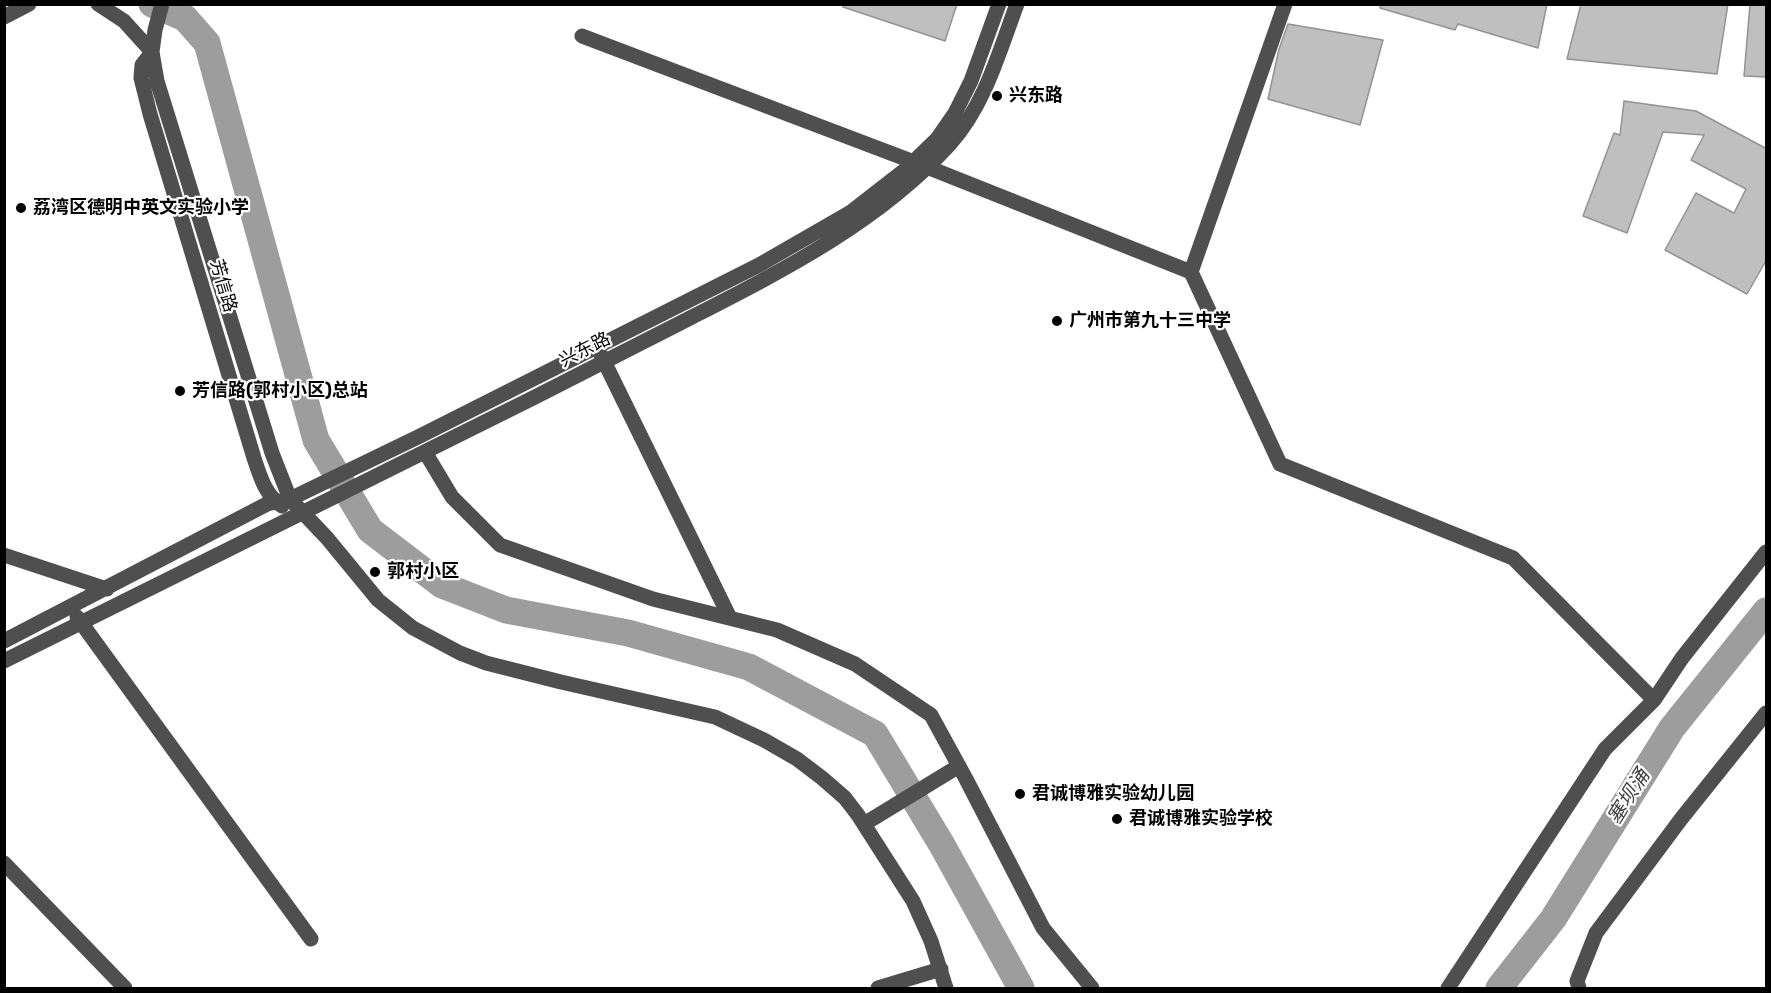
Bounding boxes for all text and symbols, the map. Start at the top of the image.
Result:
place label: 兴东路 [1009,85,1063,107]
marker: 兴东路 [990,89,1004,103]
place label: 荔湾区德明中英文实验小学 [33,197,249,219]
marker: 荔湾区德明中英文实验小学 [14,201,28,215]
street label: 芳信路 [205,257,241,315]
place label: 广州市第九十三中学 [1069,310,1231,332]
marker: 广州市第九十三中学 [1050,314,1064,328]
street label: 兴东路 [556,328,614,372]
place label: 芳信路(郭村小区)总站 [192,380,368,402]
marker: 芳信路(郭村小区)总站 [173,384,187,398]
place label: 郭村小区 [387,561,459,583]
marker: 郭村小区 [368,565,382,579]
water label: 塞坝涌 [1603,765,1655,829]
place label: 君诚博雅实验幼儿园 [1032,783,1194,805]
marker: 君诚博雅实验幼儿园 [1013,787,1027,801]
place label: 君诚博雅实验学校 [1129,808,1273,830]
marker: 君诚博雅实验学校 [1110,812,1124,826]

